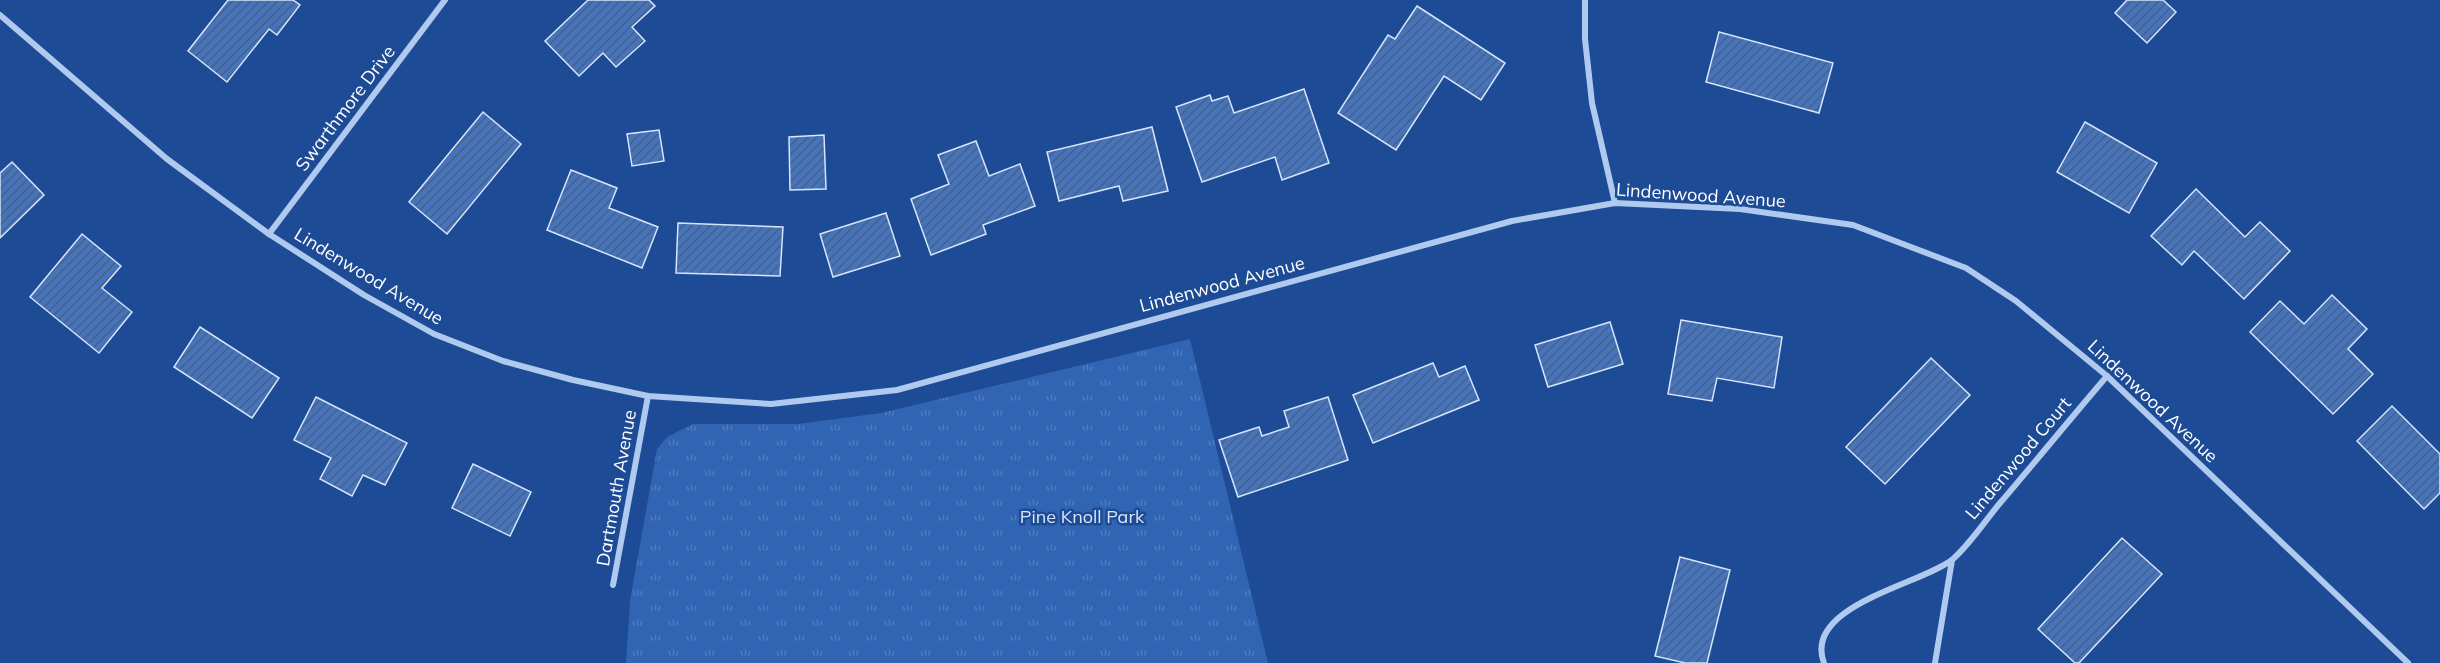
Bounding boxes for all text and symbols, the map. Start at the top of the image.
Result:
street label: Swarthmore Drive [290,41,400,175]
street label: Lindenwood Avenue [1615,178,1787,212]
street label: Lindenwood Avenue [290,222,448,330]
street label: Lindenwood Avenue [1137,251,1307,317]
street label: Lindenwood Avenue [2083,335,2223,467]
street label: Lindenwood Court [1960,392,2076,524]
street label: Dartmouth Avenue [591,408,641,568]
park label: Pine Knoll Park [1020,505,1145,528]

